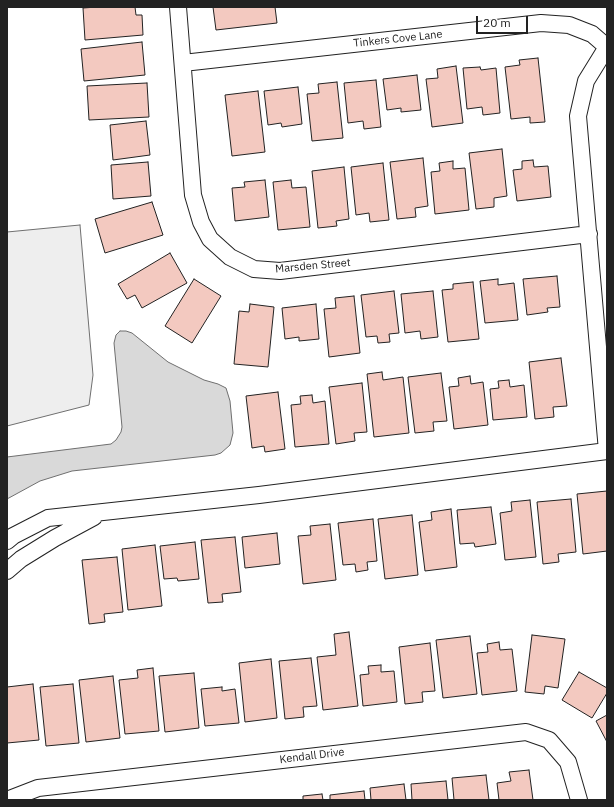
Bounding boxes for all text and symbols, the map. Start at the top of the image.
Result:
scale bar [478,8,530,34]
text: 20 m [483,15,511,30]
street label: Tinkers Cove Lane [353,28,443,50]
street label: Marsden Street [275,256,351,276]
street label: Kendall Drive [279,745,345,767]

